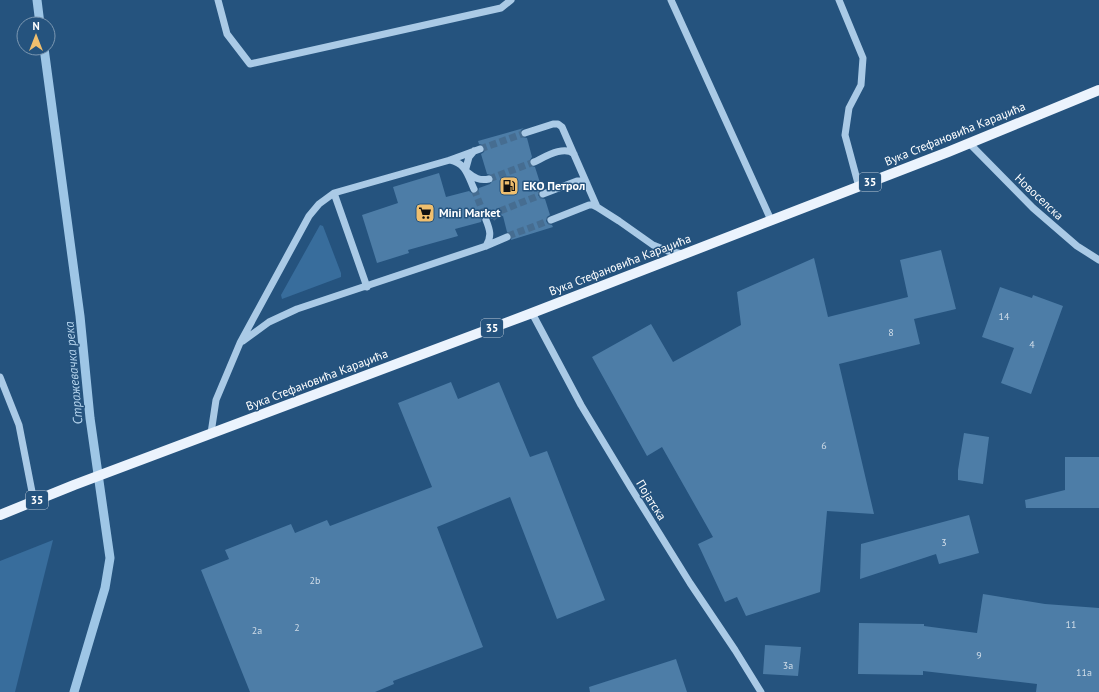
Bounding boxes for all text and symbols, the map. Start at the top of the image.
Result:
north arrow [16,16,56,56]
text: N [32,19,40,33]
street label: Вука Стефановића Караџића [882,98,1028,169]
street label: Новоселска [1012,170,1067,223]
road number: 35 [859,173,881,191]
fuel station icon: ЕКО Петрол [498,175,520,197]
place label: ЕКО Петрол [523,178,585,193]
supermarket icon: Mini Market [414,202,436,224]
place label: Mini Market [439,205,501,220]
street label: Вука Стефановића Караџића [547,231,693,299]
house number: 14 [999,310,1010,323]
road number: 35 [481,319,503,337]
water label: Стражевачка река [60,320,86,425]
house number: 8 [888,326,894,339]
house number: 4 [1029,338,1035,351]
street label: Вука Стефановића Караџића [244,346,390,414]
house number: 6 [821,439,827,452]
street label: Појатска [633,477,670,523]
road number: 35 [26,491,48,509]
house number: 3 [941,536,947,549]
house number: 2b [310,574,320,587]
house number: 11 [1066,618,1076,631]
house number: 2 [294,621,300,634]
house number: 2a [252,624,262,637]
house number: 9 [976,649,982,662]
house number: 3a [783,659,793,672]
house number: 11a [1076,666,1092,679]

